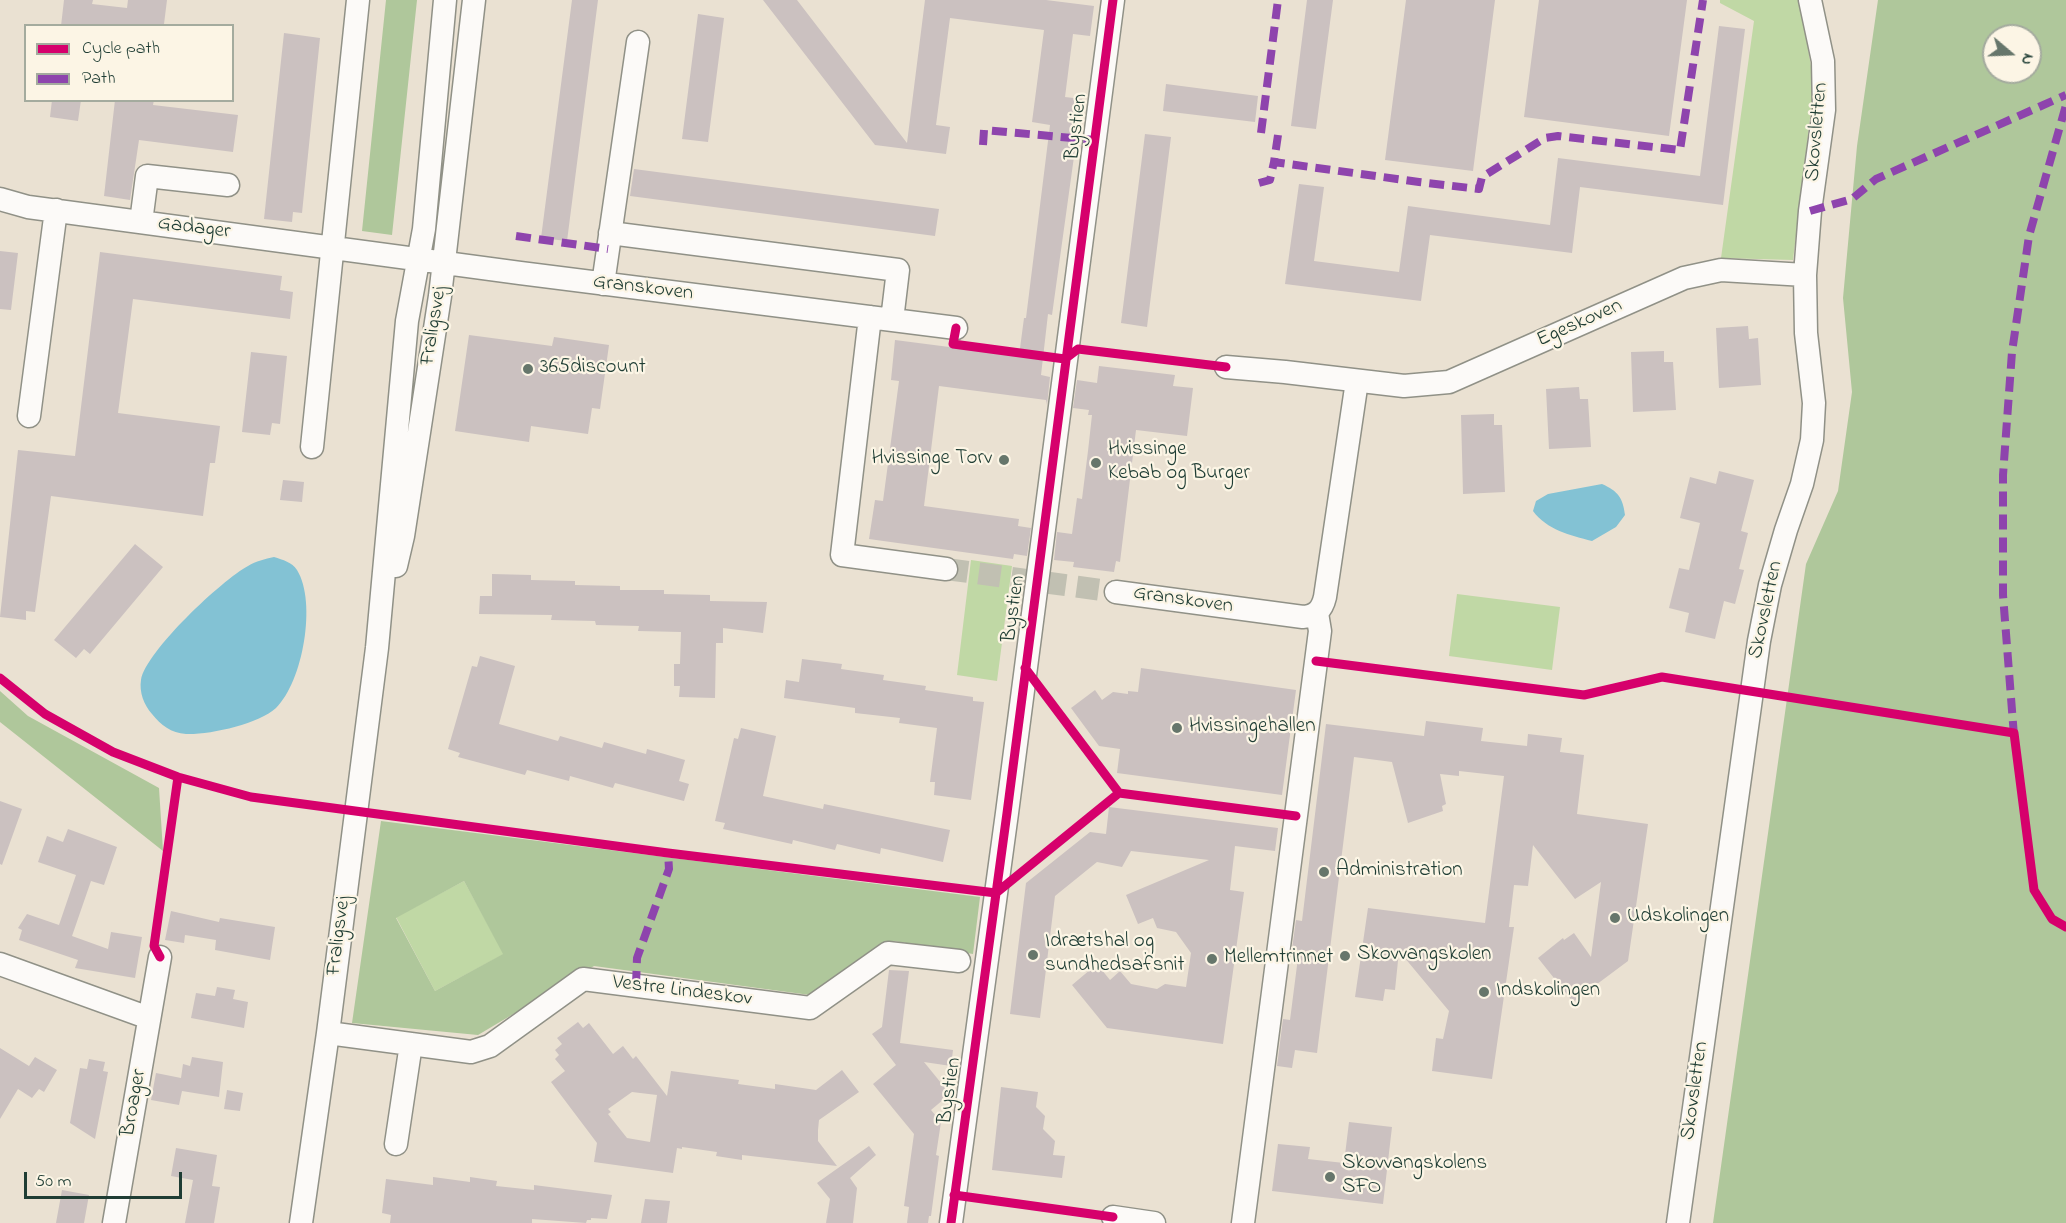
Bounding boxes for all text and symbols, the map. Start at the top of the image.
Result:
legend [24,24,234,102]
north arrow [1982,24,2042,84]
text: Cycle path [82,36,160,62]
text: N [2014,50,2040,68]
text: Path [82,66,116,92]
street label: Skovsletten [1801,81,1835,183]
street label: Bystien [1061,92,1095,162]
street label: Gadager [156,212,232,246]
street label: Granskoven [592,270,694,308]
street label: Fraligsvej [416,285,454,367]
street label: Egeskoven [1533,294,1627,354]
place label: 365discount [540,356,646,382]
marker: 365discount [521,362,535,376]
place label: Hvissinge Kebab og Burger [1108,438,1250,488]
place label: Hvissinge Torv [872,447,992,473]
marker: Hvissinge Torv [997,453,1011,467]
marker: Hvissinge Kebab og Burger [1089,456,1103,470]
street label: Skovsletten [1744,559,1790,661]
street label: Bystien [998,574,1032,644]
street label: Granskoven [1131,582,1235,620]
place label: Hvissingehallen [1189,715,1316,741]
marker: Hvissingehallen [1170,721,1184,735]
place label: Administration [1336,859,1463,885]
marker: Administration [1317,865,1331,879]
street label: Fraligsvej [323,895,357,977]
place label: Udskolingen [1627,905,1729,931]
marker: Udskolingen [1608,911,1622,925]
place label: Idrætshal og sundhedsafsnit [1045,930,1185,980]
place label: Skovvangskolen [1357,943,1491,969]
place label: Mellemtrinnet [1224,946,1333,972]
marker: Idrætshal og sundhedsafsnit [1026,948,1040,962]
marker: Skovvangskolen [1338,949,1352,963]
marker: Mellemtrinnet [1205,952,1219,966]
street label: Vestre Lindeskov [611,971,753,1013]
place label: Indskolingen [1496,979,1600,1005]
marker: Indskolingen [1477,985,1491,999]
street label: Skovsletten [1677,1040,1715,1142]
street label: Bystien [934,1056,968,1126]
street label: Broager [117,1067,153,1139]
place label: Skovvangskolens SFO [1342,1152,1487,1202]
scale bar [27,1160,184,1198]
text: 50 m [35,1169,72,1195]
marker: Skovvangskolens SFO [1323,1170,1337,1184]

